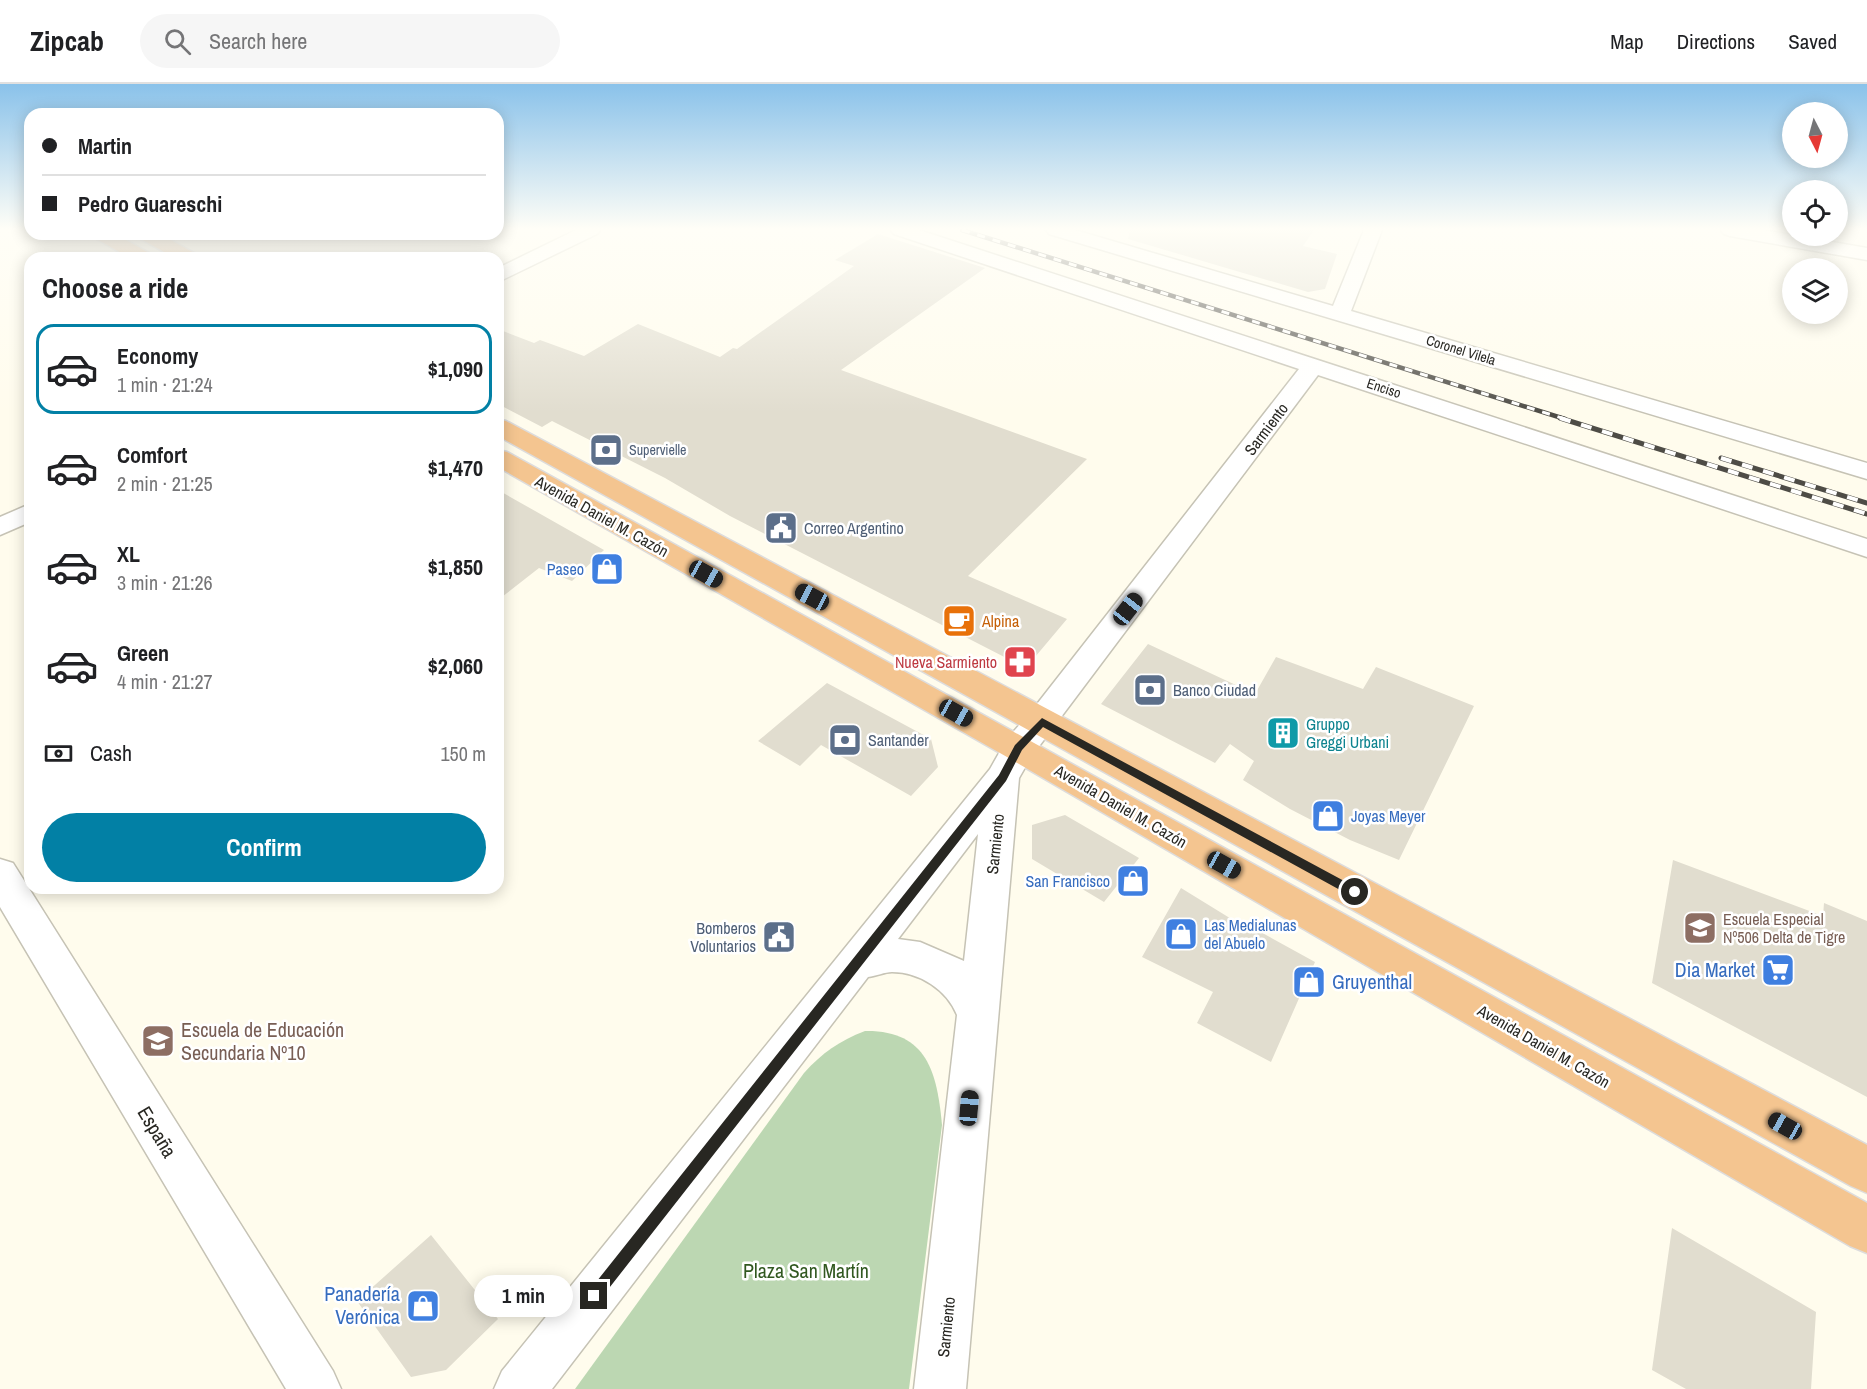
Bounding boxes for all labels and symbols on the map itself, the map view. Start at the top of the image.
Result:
north arrow [1782,102,1848,168]
street label: Coronel Vilela [1424,331,1499,369]
street label: Enciso [1365,374,1403,402]
street label: Sarmiento [1239,398,1293,460]
bank icon: Supervielle [588,432,624,468]
place label: Supervielle [629,441,686,459]
street label: Avenida Daniel M. Cazón [531,470,673,562]
public building icon: Correo Argentino [763,510,799,546]
place label: Correo Argentino [804,517,904,539]
shop icon: Paseo [589,551,625,587]
car [686,557,726,591]
place label: Paseo [547,558,584,580]
car [792,581,832,613]
car [1110,589,1146,629]
cafe icon: Alpina [941,603,977,639]
place label: Alpina [981,610,1020,632]
pharmacy icon: Nueva Sarmiento [1002,644,1038,680]
place label: Nueva Sarmiento [895,651,997,673]
bank icon: Banco Ciudad [1132,672,1168,708]
place label: Banco Ciudad [1173,679,1256,701]
car [936,696,976,730]
place label: Gruppo Greggi Urbani [1306,713,1389,753]
building icon: Gruppo Greggi Urbani [1265,715,1301,751]
bank icon: Santander [827,722,863,758]
place label: Santander [868,729,929,751]
street label: Avenida Daniel M. Cazón [1050,759,1191,853]
shop icon: Joyas Meyer [1310,798,1346,834]
place label: Joyas Meyer [1351,805,1426,827]
street label: Sarmiento [981,813,1009,875]
car [1204,848,1244,882]
shop icon: San Francisco [1115,863,1151,899]
place label: San Francisco [1025,870,1110,892]
route start [1341,878,1368,905]
place label: Escuela Especial Nº506 Delta de Tigre [1723,908,1845,948]
school or university icon: Escuela Especial Nº506 Delta de Tigre [1682,910,1718,946]
place label: Las Medialunas del Abuelo [1204,914,1297,954]
shop icon: Las Medialunas del Abuelo [1163,916,1199,952]
place label: Bomberos Voluntarios [690,917,756,957]
public building icon: Bomberos Voluntarios [761,919,797,955]
supermarket icon: Dia Market [1760,952,1796,988]
place label: Dia Market [1675,956,1755,983]
shop icon: Gruyenthal [1291,964,1327,1000]
place label: Gruyenthal [1332,968,1412,995]
street label: Avenida Daniel M. Cazón [1473,999,1614,1093]
place label: Escuela de Educación Secundaria Nº10 [181,1016,344,1066]
school or university icon: Escuela de Educación Secundaria Nº10 [140,1023,176,1059]
car [958,1089,980,1127]
street label: España [132,1101,183,1163]
car [1765,1109,1805,1143]
park label: Plaza San Martín [743,1257,869,1284]
callout: 1 min [474,1275,573,1317]
place label: Panadería Verónica [324,1280,400,1330]
route end [580,1282,607,1309]
shop icon: Panadería Verónica [405,1288,441,1324]
street label: Sarmiento [932,1296,960,1358]

